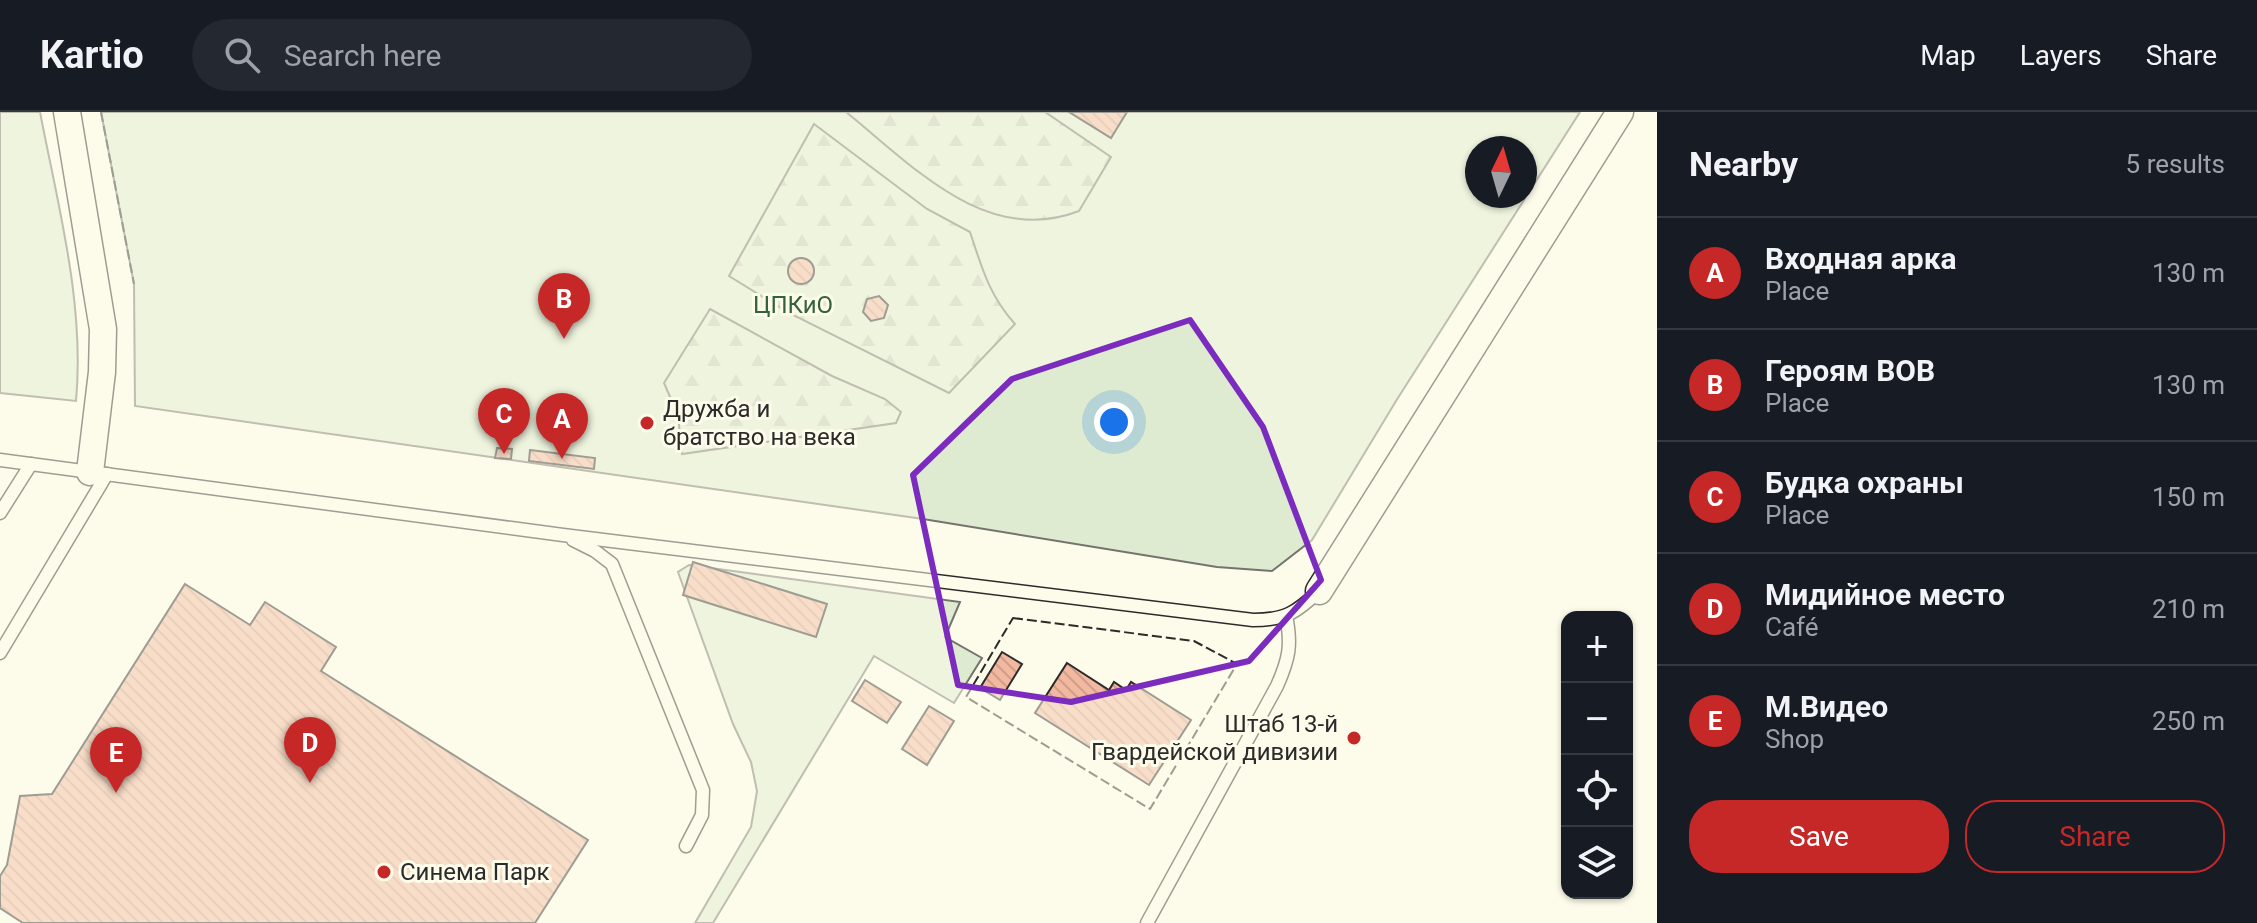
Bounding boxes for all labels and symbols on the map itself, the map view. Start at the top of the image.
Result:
north arrow [1465,136,1537,208]
pin: B [538,273,590,339]
park label: ЦПКиО [753,291,833,319]
pin: C [478,388,530,454]
pin: A [536,393,588,459]
place label: Дружба и братство на века [663,395,856,451]
your location [1094,402,1134,442]
marker: Дружба и братство на века [638,414,656,432]
place label: Штаб 13-й Гвардейской дивизии [1091,710,1338,766]
pin: D [284,717,336,783]
pin: E [90,727,142,793]
marker: Штаб 13-й Гвардейской дивизии [1345,729,1363,747]
place label: Синема Парк [400,858,550,886]
marker: Синема Парк [375,863,393,881]

